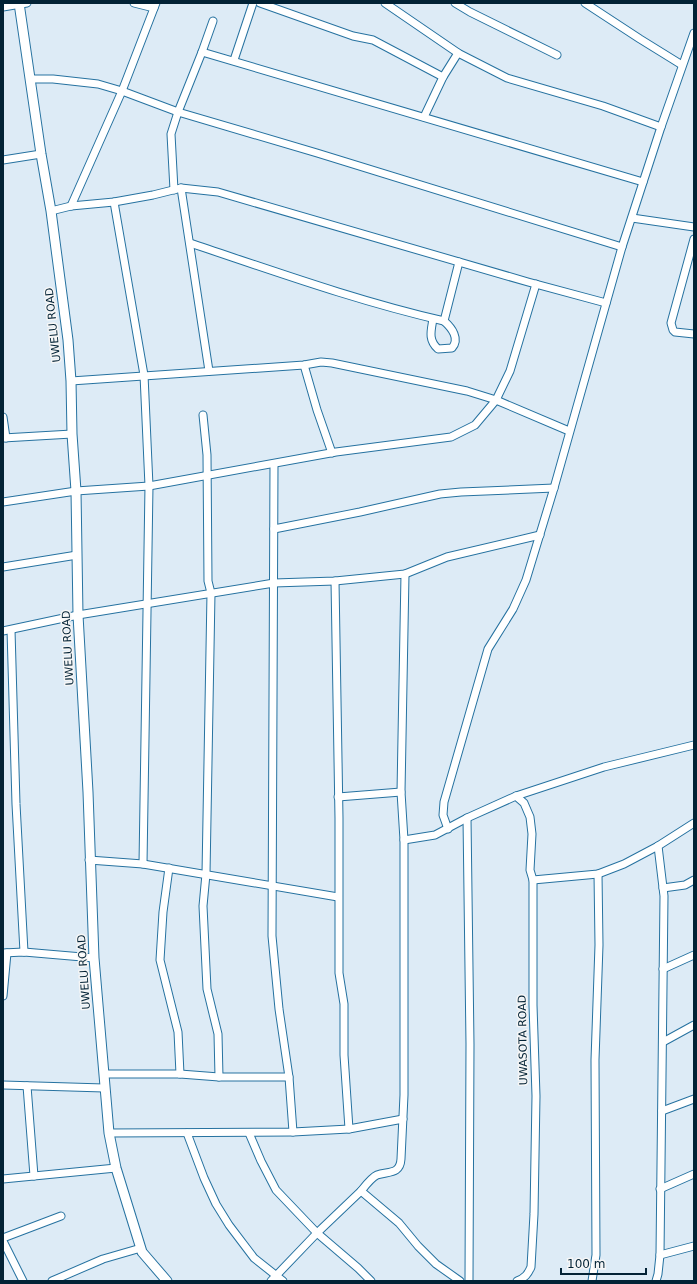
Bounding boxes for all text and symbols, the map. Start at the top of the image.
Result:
street label: UWELU ROAD [43,287,63,363]
street label: UWELU ROAD [60,610,76,686]
street label: UWELU ROAD [75,934,93,1010]
street label: UWASOTA ROAD [516,995,530,1085]
scale bar [561,1250,646,1276]
text: 100 m [567,1257,605,1271]

